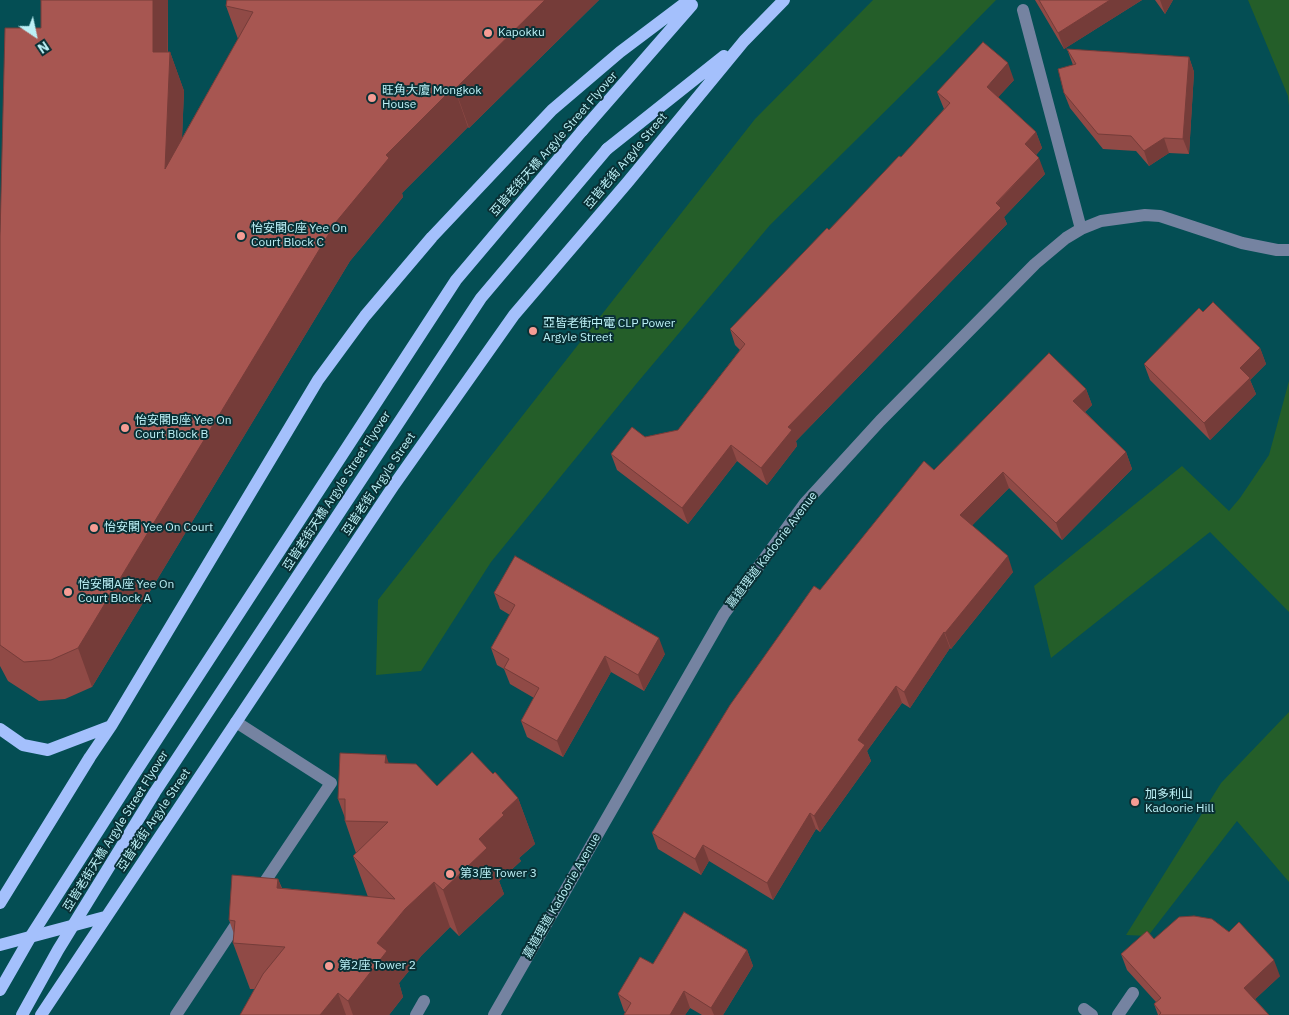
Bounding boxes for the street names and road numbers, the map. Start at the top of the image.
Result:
street label: 亞皆老街天橋 Argyle Street Flyover [487,69,621,219]
street label: 亞皆老街 Argyle Street [582,110,670,212]
street label: 亞皆老街天橋 Argyle Street Flyover [280,409,394,573]
street label: 亞皆老街 Argyle Street [339,430,419,538]
street label: 嘉道理道 Kadoorie Avenue [724,489,820,611]
street label: 亞皆老街天橋 Argyle Street Flyover [60,748,172,914]
street label: 亞皆老街 Argyle Street [114,766,194,874]
street label: 嘉道理道 Kadoorie Avenue [520,831,604,961]

